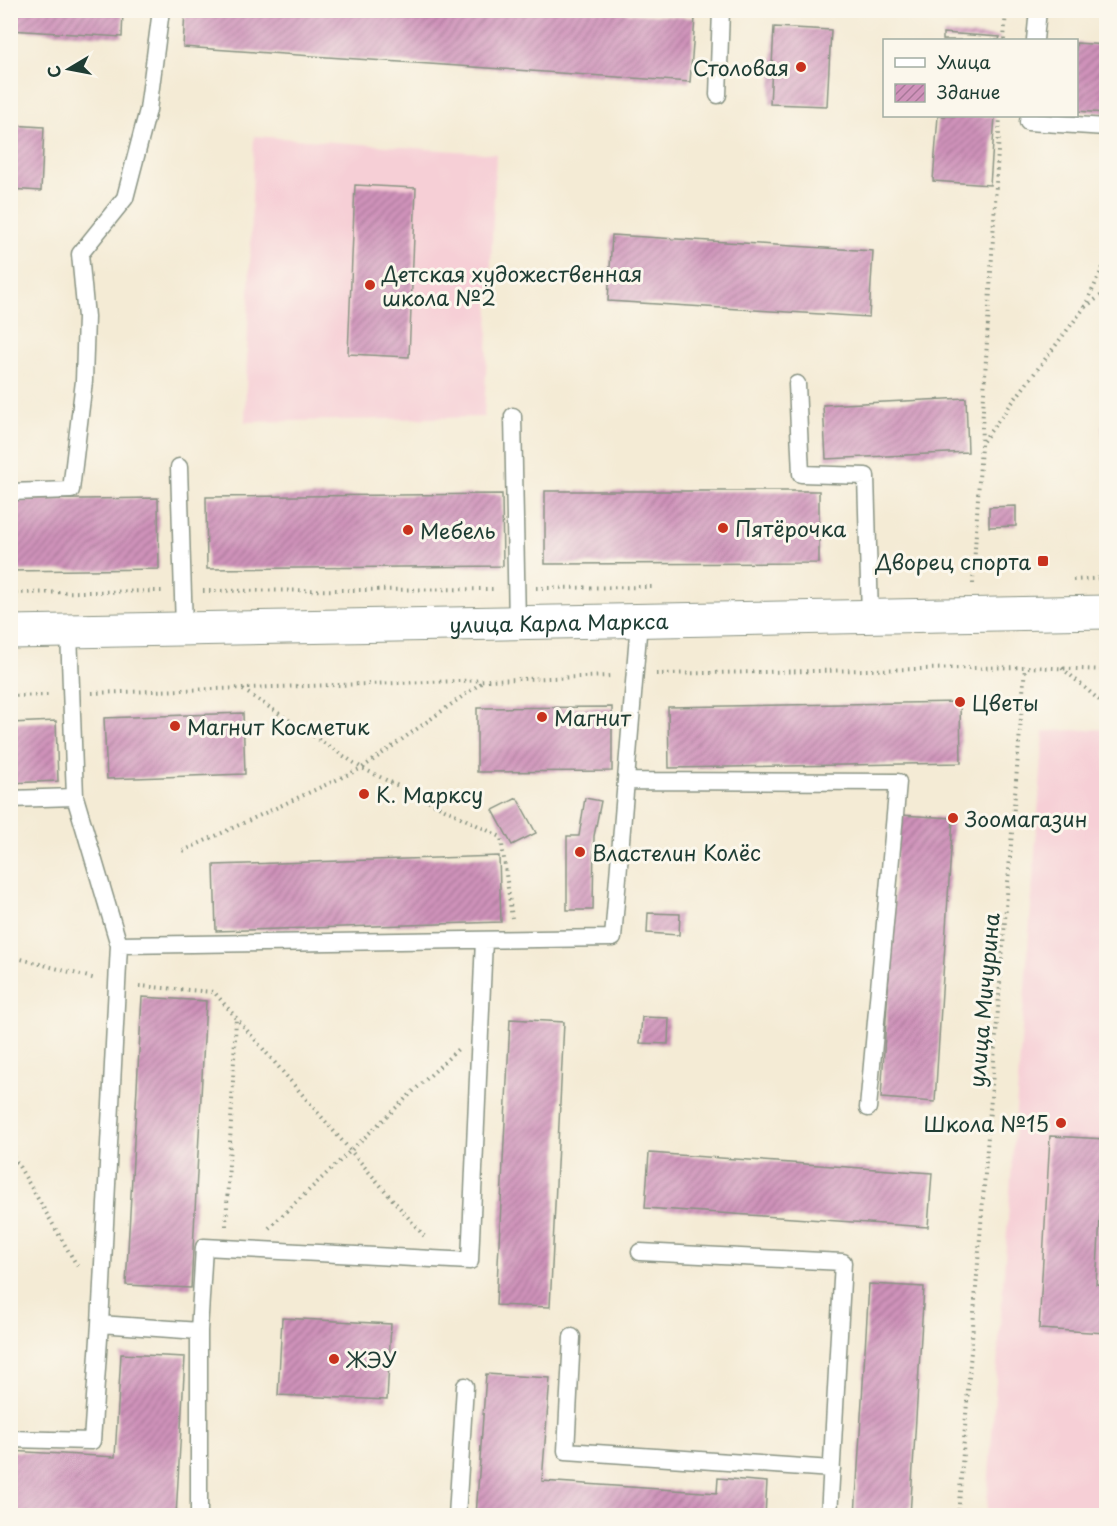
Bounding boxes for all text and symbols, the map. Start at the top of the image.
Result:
north arrow [39,39,99,99]
legend [883,39,1078,117]
text: Улица [937,48,991,75]
place label: Столовая [693,51,789,83]
marker: Столовая [794,60,808,74]
text: С [40,64,66,80]
text: Здание [937,78,1000,105]
place label: Детская художественная школа №2 [381,257,642,313]
marker: Детская художественная школа №2 [363,278,377,292]
place label: Пятёрочка [735,512,847,544]
place label: Мебель [420,514,495,546]
marker: Пятёрочка [716,521,730,535]
marker: Мебель [401,523,415,537]
place label: Дворец спорта [874,545,1031,577]
marker: Дворец спорта [1036,554,1050,568]
street label: улица Карла Маркса [449,604,669,640]
place label: Цветы [972,686,1039,718]
marker: Цветы [953,695,967,709]
place label: Магнит [554,701,631,733]
place label: Магнит Косметик [187,710,370,742]
marker: Магнит [535,710,549,724]
marker: Магнит Косметик [168,719,182,733]
place label: К. Марксу [376,778,483,810]
marker: К. Марксу [357,787,371,801]
place label: Зоомагазин [964,802,1087,834]
marker: Зоомагазин [946,811,960,825]
place label: Властелин Колёс [592,836,761,868]
marker: Властелин Колёс [573,845,587,859]
street label: улица Мичурина [959,911,1007,1089]
place label: Школа №15 [924,1107,1049,1139]
marker: Школа №15 [1054,1116,1068,1130]
place label: ЖЭУ [345,1343,397,1375]
marker: ЖЭУ [327,1352,341,1366]

